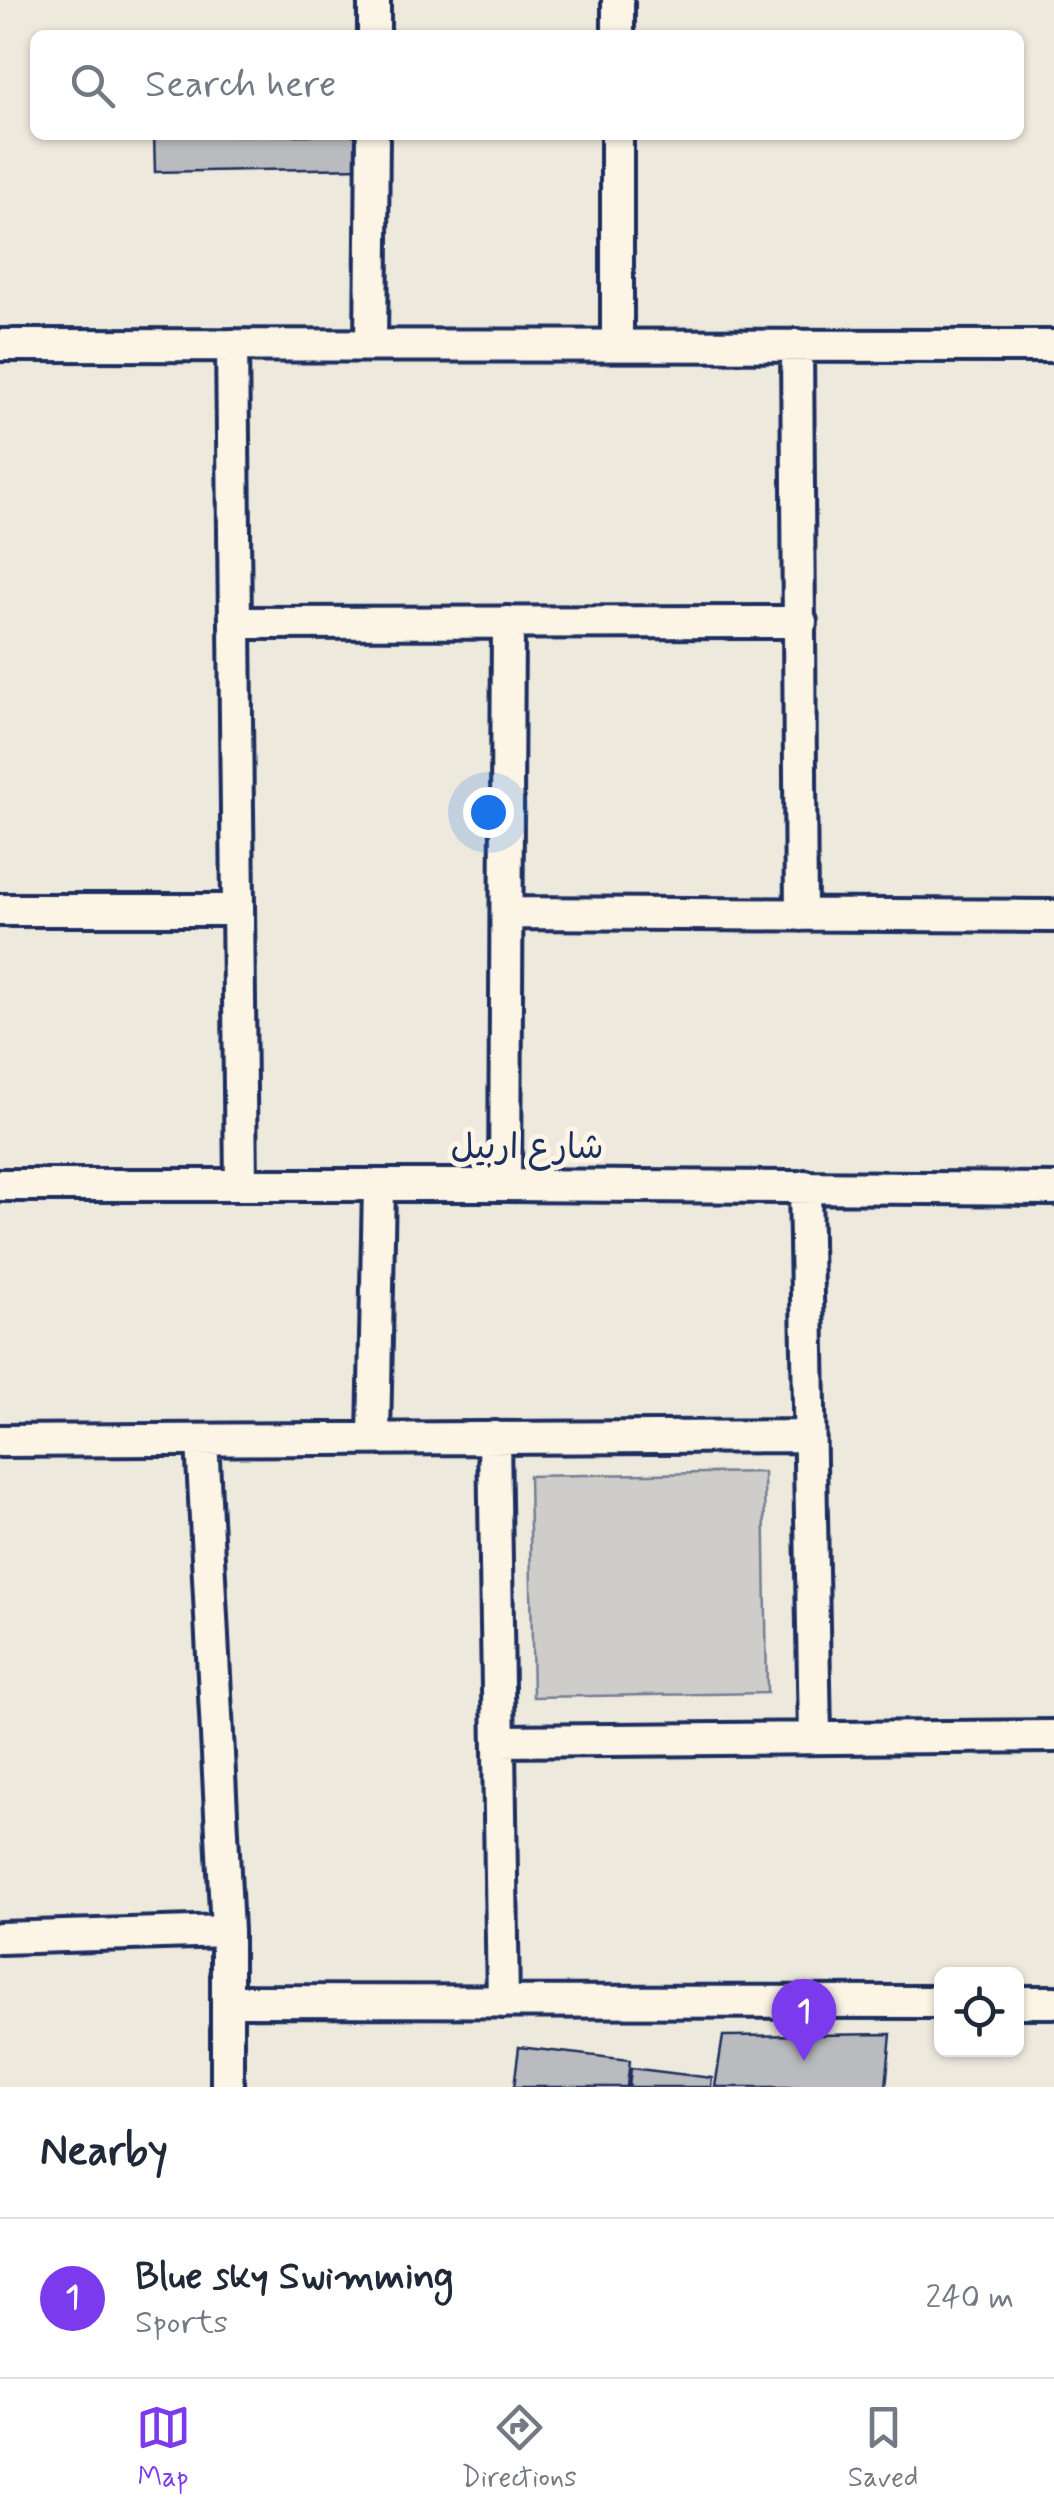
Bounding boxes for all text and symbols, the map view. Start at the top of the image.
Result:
search box [30,30,1024,140]
icon: search [65,58,120,113]
text: Search here [145,61,336,110]
your location [463,787,514,838]
street label: شارع اربيل [450,1125,604,1171]
map controls [934,1967,1024,2057]
button: locate [934,1967,1024,2057]
pin: 1 [772,1978,836,2061]
text: Nearby [40,2125,168,2180]
text: Blue sky Swimming [135,2253,453,2302]
text: 1 [65,2277,80,2319]
text: 240 m [926,2277,1014,2319]
text: Sports [135,2302,228,2344]
tab: Map [136,2400,191,2497]
tab: Directions [462,2400,577,2497]
tab: Saved [848,2400,918,2497]

